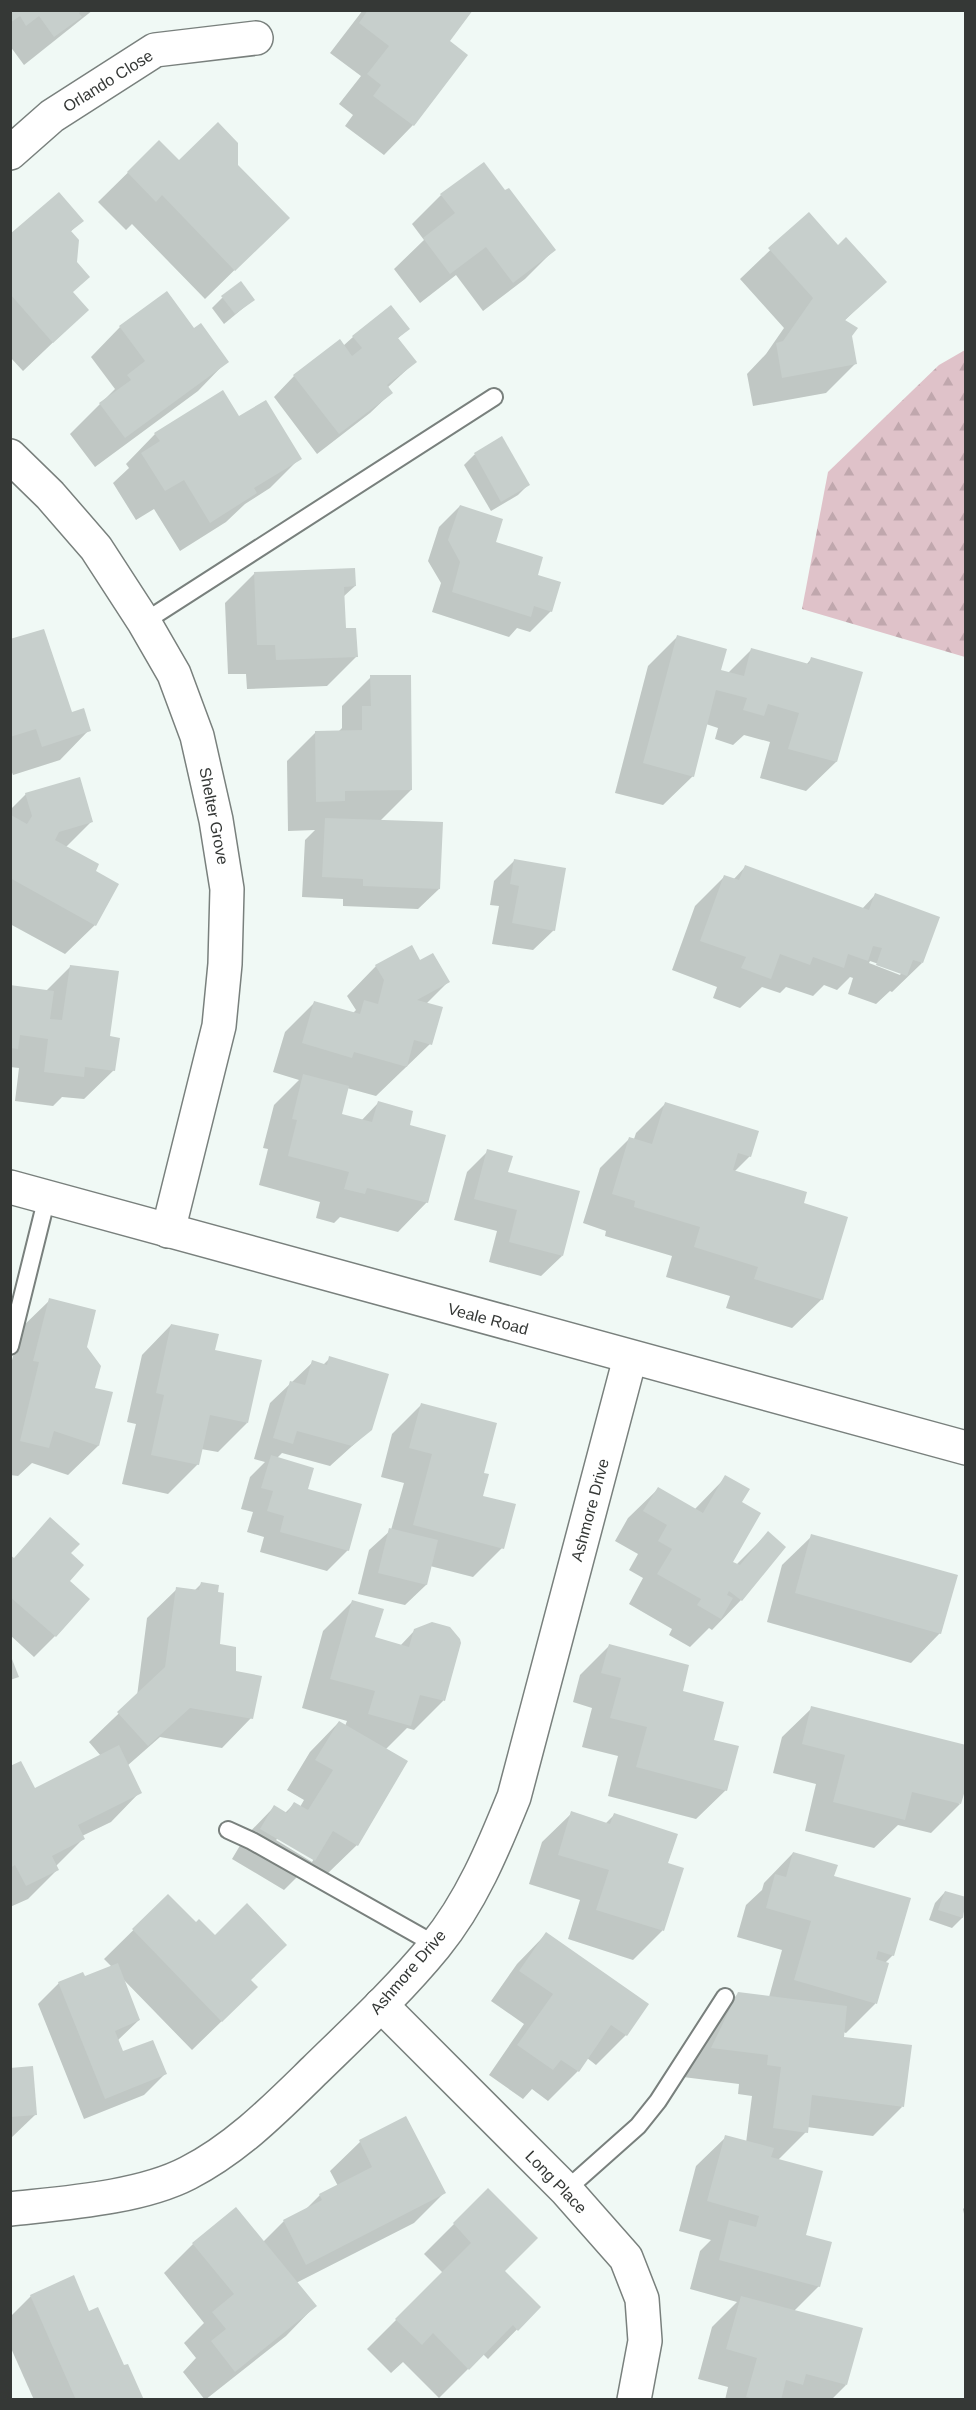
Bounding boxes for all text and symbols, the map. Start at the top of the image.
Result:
street label: Orlando Close [60,47,156,115]
street label: Shelter Grove [196,766,232,866]
street label: Veale Road [446,1300,530,1338]
street label: Ashmore Drive [568,1457,612,1563]
street label: Ashmore Drive [367,1926,449,2018]
street label: Long Place [522,2147,590,2217]

